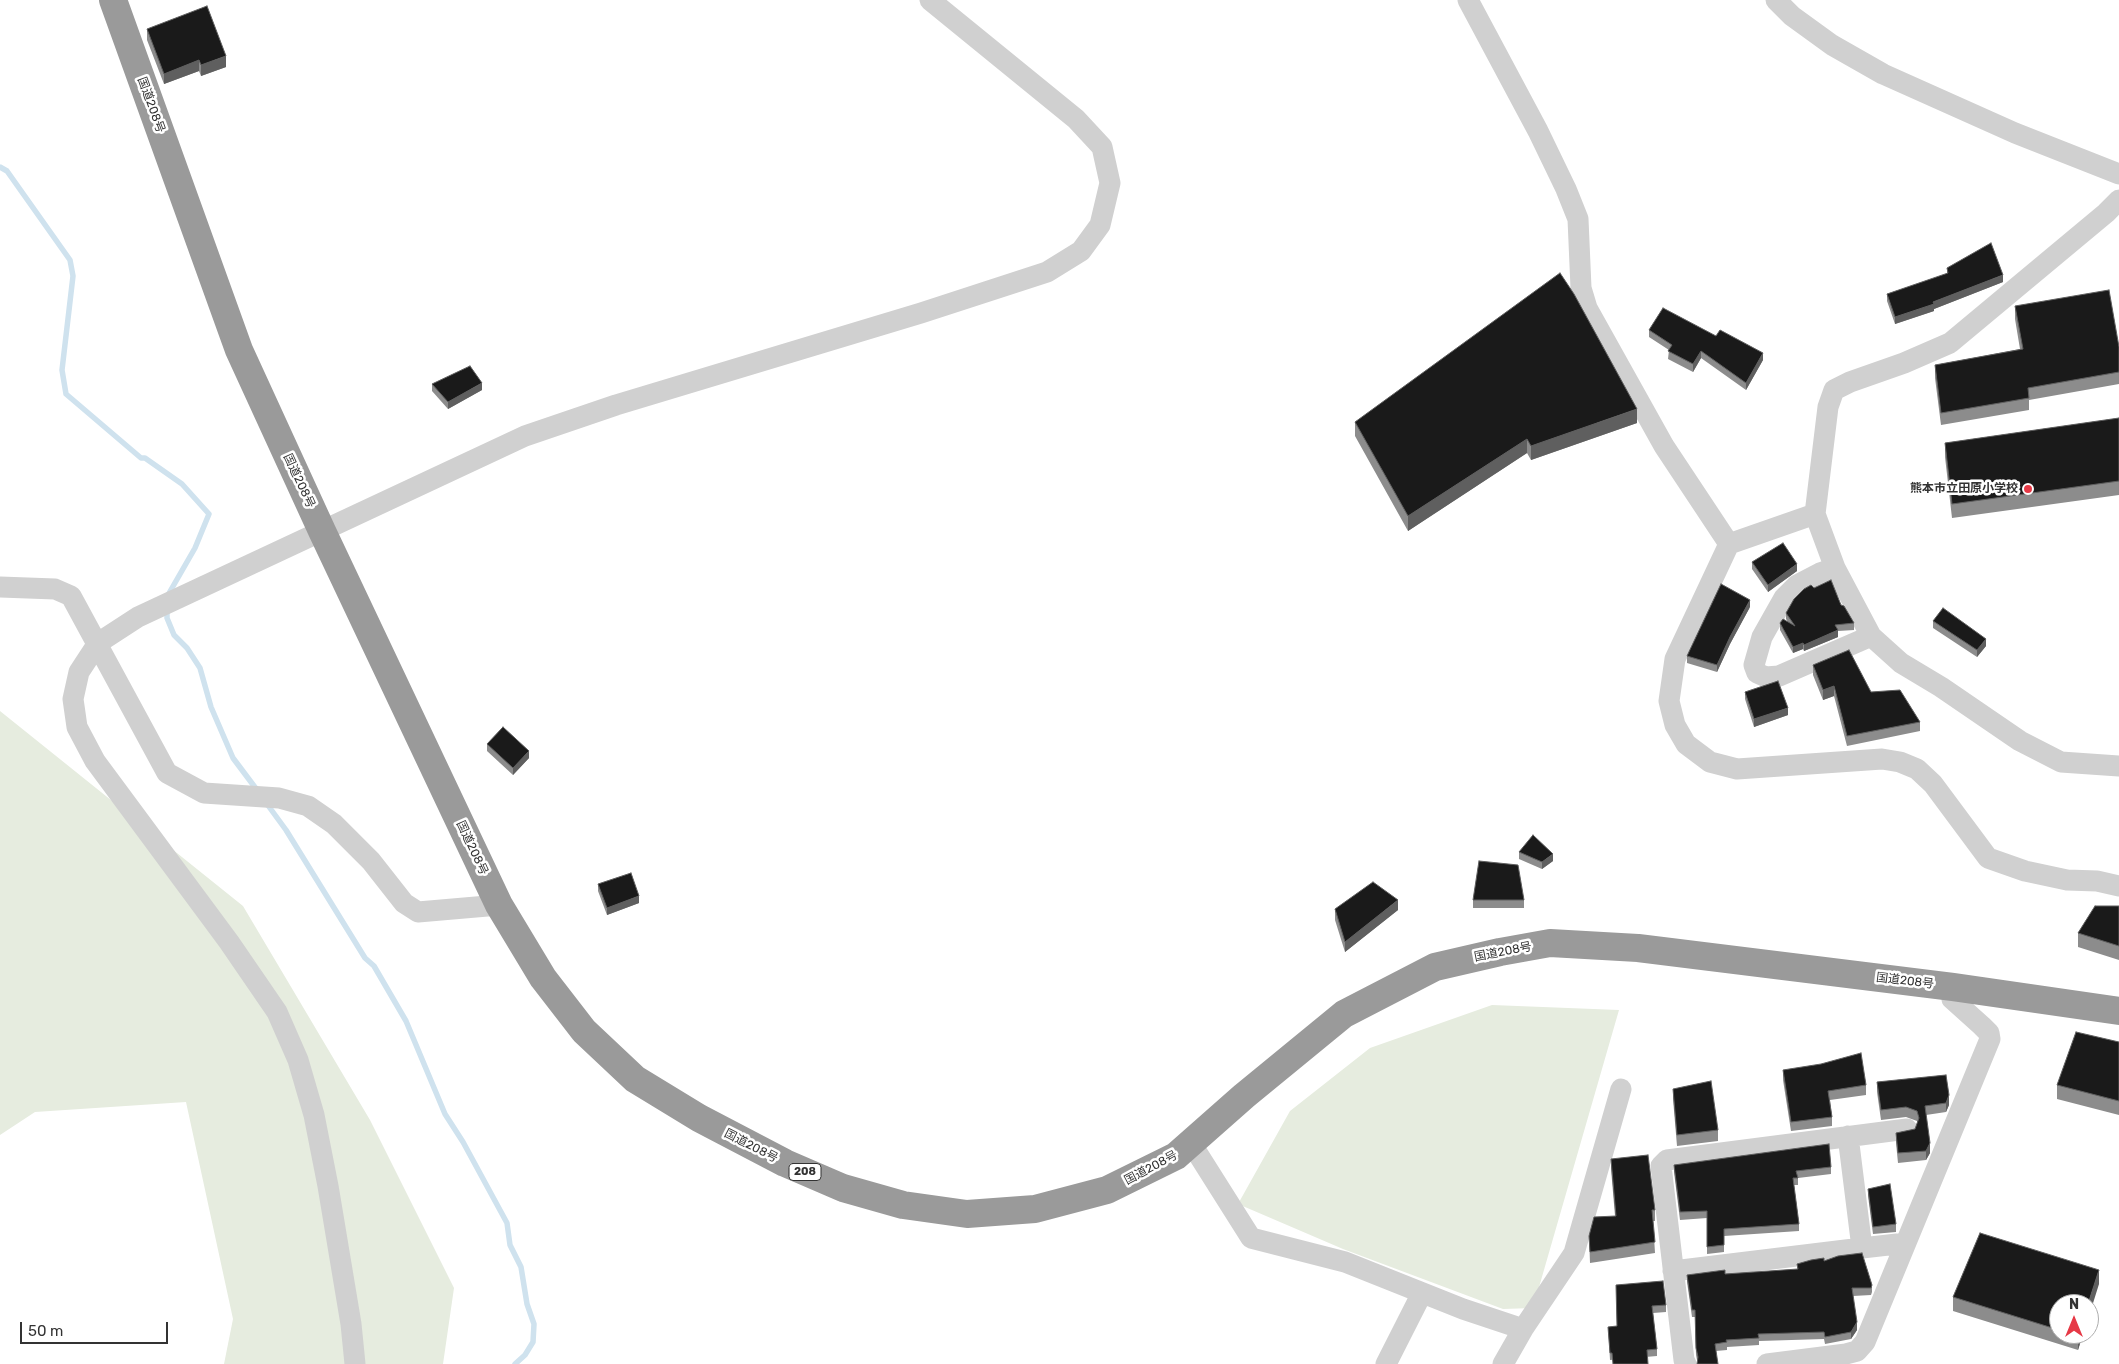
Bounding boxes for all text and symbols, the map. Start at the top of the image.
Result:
street label: 国道208号 [134,75,168,135]
street label: 国道208号 [280,452,318,510]
place label: 熊本市立田原小学校 [1910,482,2018,496]
marker: 熊本市立田原小学校 [2022,483,2034,495]
street label: 国道208号 [453,819,491,877]
street label: 国道208号 [1473,939,1533,965]
street label: 国道208号 [1875,970,1935,992]
street label: 国道208号 [722,1126,780,1166]
street label: 国道208号 [1122,1148,1180,1188]
road number: 208 [789,1164,821,1180]
north arrow [2049,1294,2099,1344]
text: N [2069,1296,2079,1313]
scale bar [22,1312,170,1344]
text: 50 m [28,1322,63,1340]

